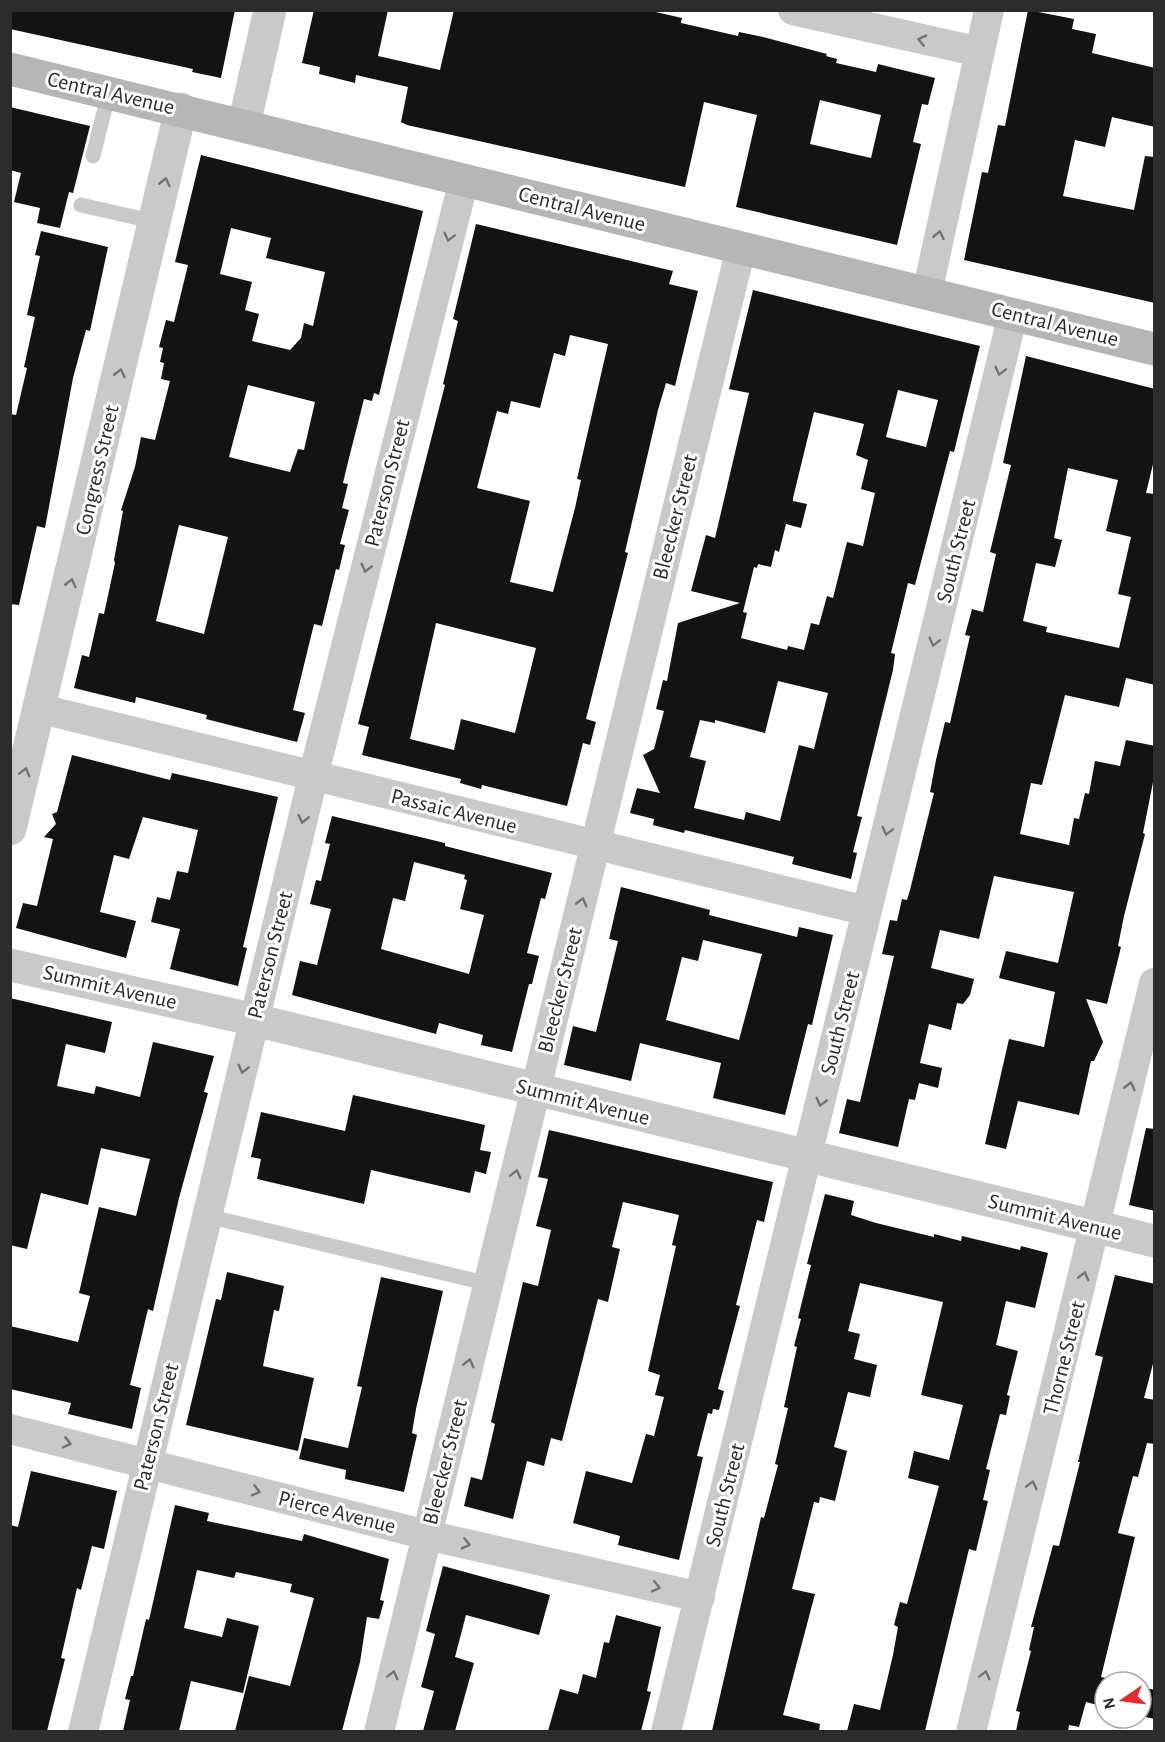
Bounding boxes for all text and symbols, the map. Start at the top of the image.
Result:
one-way arrow [918,34,928,47]
street label: Central Avenue [45,68,177,118]
one-way arrow [158,177,171,187]
street label: Central Avenue [516,183,648,235]
one-way arrow [444,231,457,241]
one-way arrow [932,231,945,241]
street label: Central Avenue [989,298,1121,350]
one-way arrow [995,365,1008,375]
one-way arrow [113,368,126,378]
street label: Congress Street [71,403,123,537]
street label: Paterson Street [361,417,413,549]
street label: Bleecker Street [649,452,701,582]
street label: South Street [933,497,979,605]
one-way arrow [360,563,373,573]
one-way arrow [63,578,76,588]
one-way arrow [928,636,941,646]
one-way arrow [17,768,30,778]
street label: Passaic Avenue [389,785,519,837]
one-way arrow [298,813,311,823]
one-way arrow [882,826,895,836]
street label: Paterson Street [244,889,296,1021]
one-way arrow [574,898,587,908]
street label: Bleecker Street [534,925,586,1055]
street label: Summit Avenue [41,961,179,1013]
street label: South Street [817,969,863,1077]
one-way arrow [237,1064,250,1074]
street label: Summit Avenue [514,1075,652,1129]
one-way arrow [1122,1081,1135,1091]
one-way arrow [816,1097,829,1107]
one-way arrow [508,1169,521,1179]
street label: Summit Avenue [986,1190,1124,1244]
one-way arrow [1077,1271,1089,1282]
street label: Thorne Street [1039,1299,1089,1417]
one-way arrow [462,1358,475,1368]
street label: Paterson Street [130,1361,182,1493]
street label: Bleecker Street [419,1397,471,1527]
one-way arrow [62,1436,72,1449]
street label: South Street [702,1441,748,1549]
one-way arrow [1025,1481,1038,1491]
one-way arrow [251,1484,261,1497]
street label: Pierce Avenue [276,1487,398,1537]
one-way arrow [460,1537,470,1550]
one-way arrow [651,1579,661,1592]
one-way arrow [386,1670,399,1680]
one-way arrow [978,1670,991,1680]
north arrow [1093,1670,1153,1730]
text: N [1100,1696,1119,1711]

